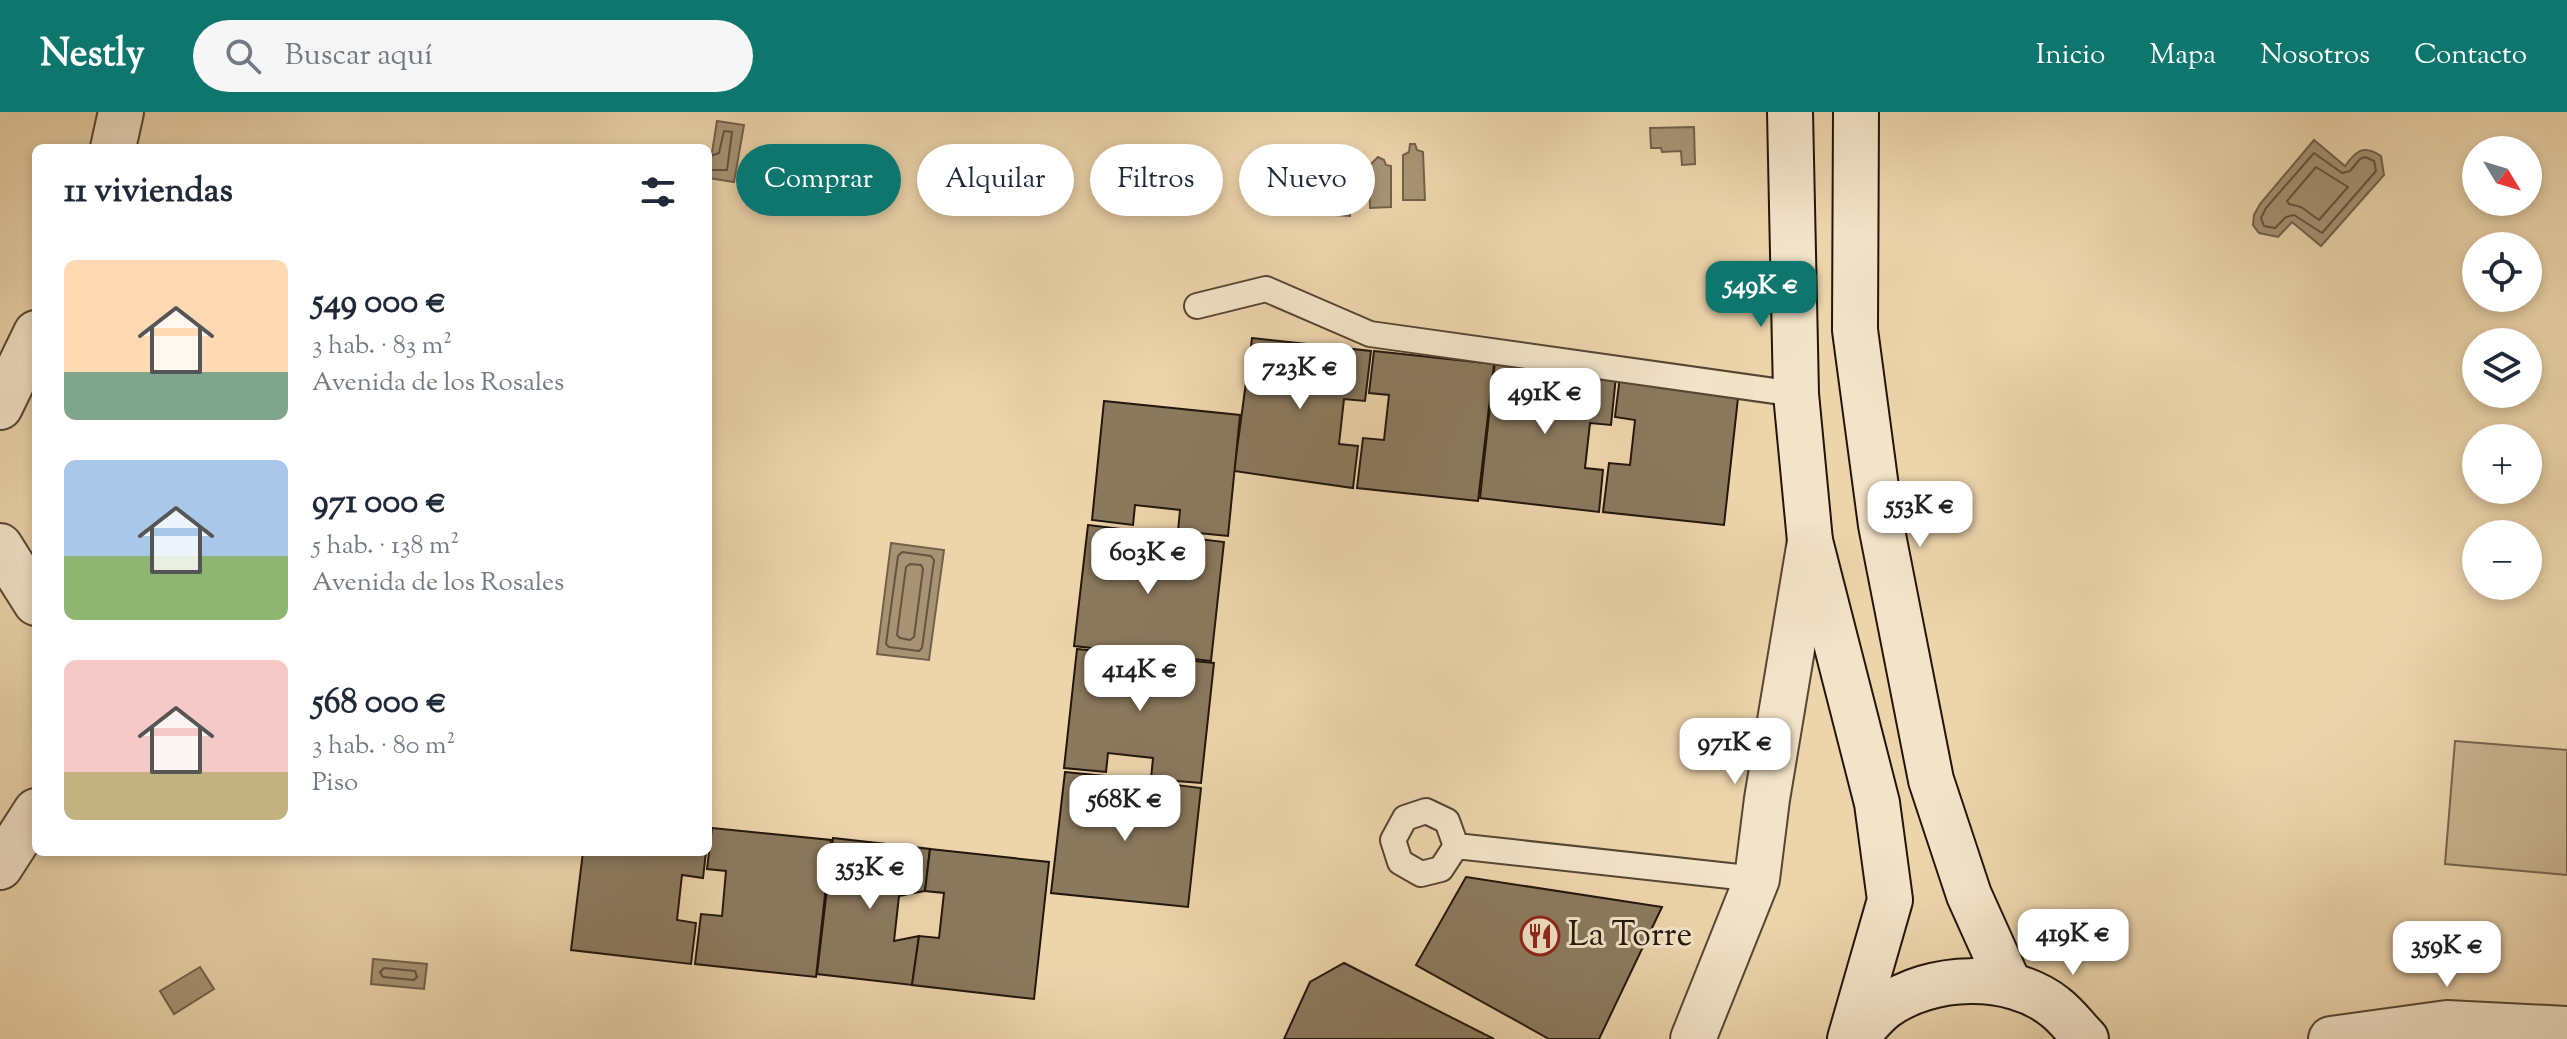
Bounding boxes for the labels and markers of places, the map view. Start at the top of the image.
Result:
pin: 549K € [1696,261,1826,329]
pin: 723K € [1235,343,1365,411]
pin: 491K € [1480,368,1610,436]
pin: 553K € [1855,481,1985,549]
pin: 603K € [1083,528,1213,596]
pin: 414K € [1075,645,1205,713]
pin: 971K € [1670,718,1800,786]
pin: 568K € [1060,775,1190,843]
pin: 353K € [805,843,935,911]
pin: 419K € [2008,909,2138,977]
place label: La Torre [1568,912,1692,961]
restaurant icon: La Torre [1519,915,1561,957]
pin: 359K € [2382,921,2512,989]

